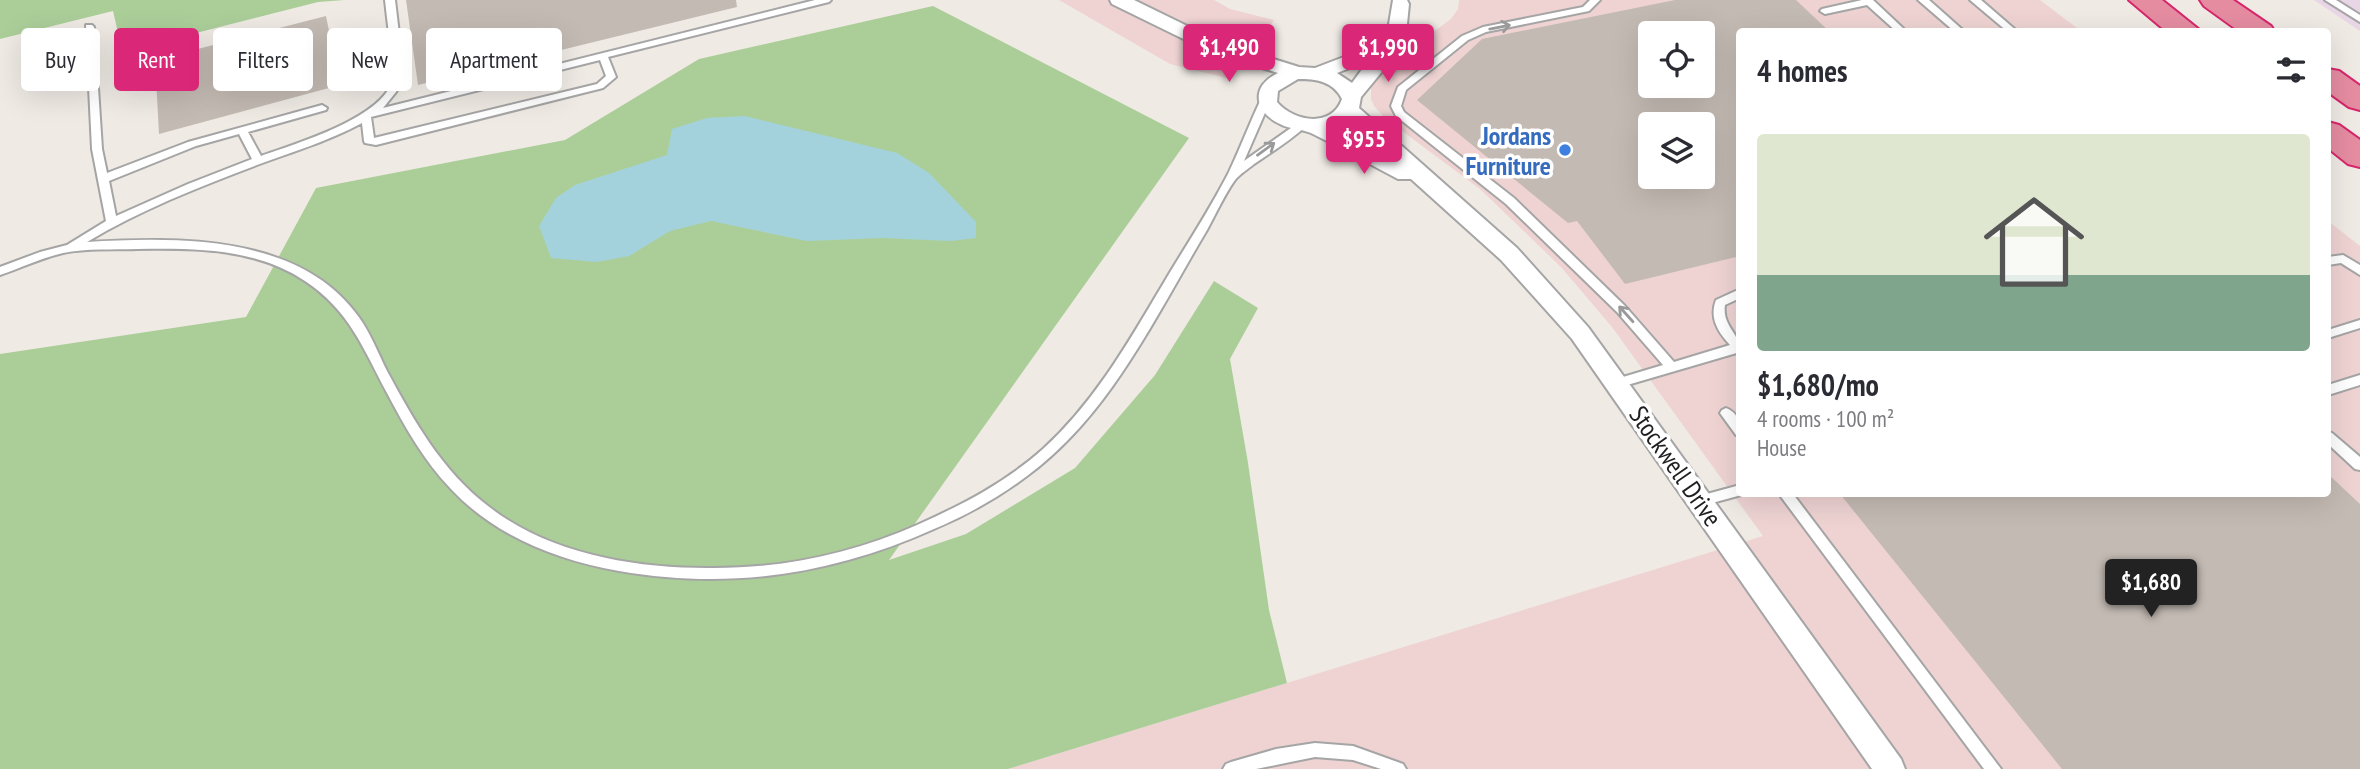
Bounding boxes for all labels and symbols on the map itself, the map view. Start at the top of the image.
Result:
one-way arrow [1488,19,1511,33]
pin: $1,490 [1172,24,1286,84]
pin: $1,990 [1331,24,1445,84]
pin: $955 [1323,116,1405,176]
place label: Jordans Furniture [1465,119,1551,182]
one-way arrow [1256,142,1275,157]
marker: Jordans Furniture [1557,142,1573,158]
one-way arrow [1619,306,1635,324]
street label: Stockwell Drive [1623,399,1729,533]
pin: $1,680 [2094,560,2208,619]

